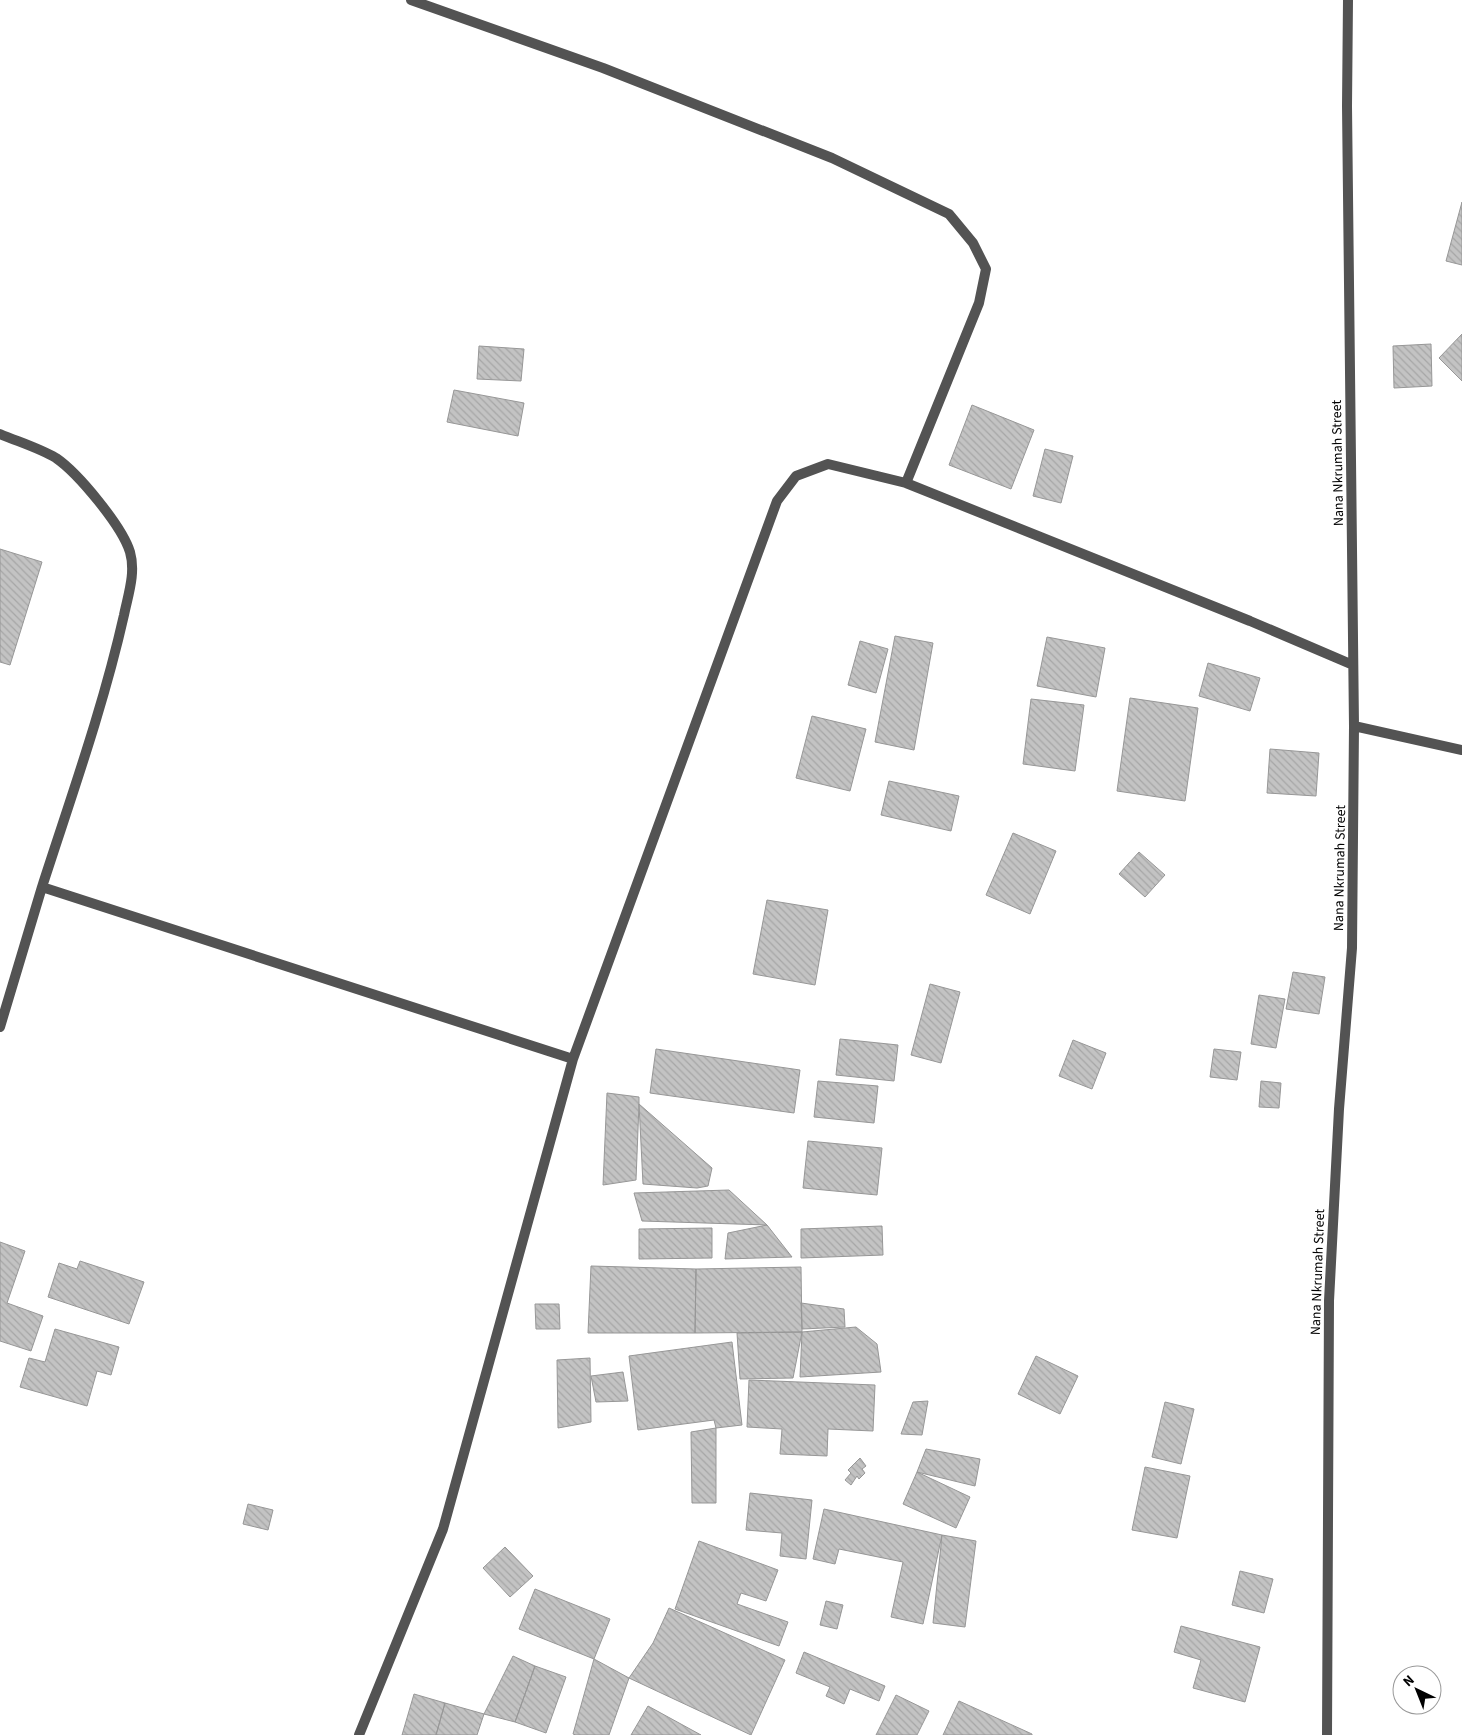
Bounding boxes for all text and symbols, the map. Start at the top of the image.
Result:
street label: Nana Nkrumah Street [1327,399,1349,526]
street label: Nana Nkrumah Street [1329,804,1351,931]
street label: Nana Nkrumah Street [1306,1208,1330,1335]
north arrow [1392,1665,1442,1715]
text: N [1399,1671,1419,1692]

